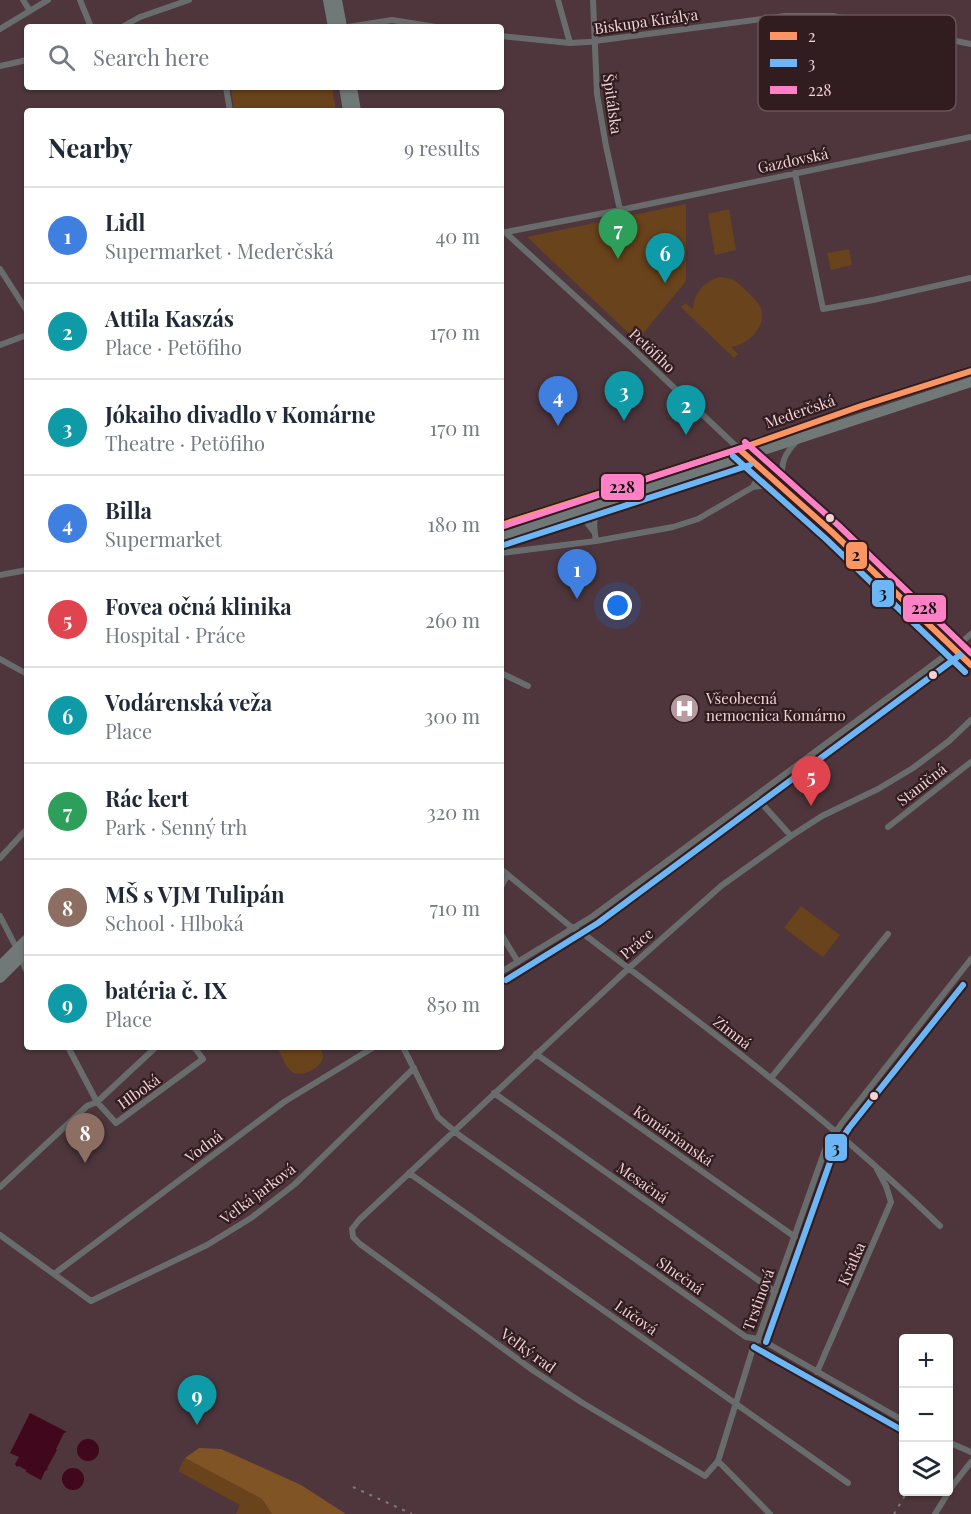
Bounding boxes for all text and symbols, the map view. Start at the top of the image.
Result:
street label: Biskupa Királya [593,4,700,38]
legend [758,15,956,111]
search box [24,24,504,90]
text: 2 [808,25,816,46]
icon: search [45,41,78,74]
text: Search here [93,42,209,72]
text: 3 [808,52,815,73]
street label: Špitálska [599,72,627,136]
text: 228 [808,79,832,100]
text: Nearby [48,130,133,165]
text: 9 results [404,134,480,161]
street label: Gazdovská [756,143,830,177]
text: Lidl [105,207,145,237]
pin: 7 [598,210,638,259]
text: 1 [64,222,71,249]
text: 40 m [435,222,480,249]
pin: 6 [646,234,684,283]
text: Supermarket · Mederčská [105,237,334,264]
text: Attila Kaszás [105,303,234,333]
text: 2 [62,318,73,345]
text: 170 m [430,318,480,345]
street label: Petöfiho [625,324,680,377]
text: Place · Petöfiho [105,333,242,360]
pin: 3 [604,372,644,421]
pin: 4 [538,376,578,426]
pin: 2 [666,386,706,435]
street label: Mederčská [762,390,838,432]
text: Jókaiho divadlo v Komárne [105,399,376,429]
text: 3 [63,414,72,441]
text: 170 m [430,414,480,441]
text: Theatre · Petöfiho [105,429,265,456]
line badge: 228 [600,473,645,501]
text: 228 [609,476,635,497]
text: Billa [105,495,152,525]
text: 4 [62,510,73,537]
text: 180 m [427,510,480,537]
unlabelled marker [824,512,836,524]
text: Supermarket [105,525,222,552]
line badge: 2 [845,541,868,570]
text: 2 [852,544,860,565]
pin: 1 [558,550,596,599]
line badge: 3 [871,579,895,608]
text: 3 [879,582,887,603]
text: Fovea očná klinika [105,591,292,621]
your location [603,591,632,620]
line badge: 228 [902,594,947,623]
text: 228 [911,597,937,618]
text: 5 [63,606,72,633]
text: 260 m [425,606,480,633]
text: Hospital · Práce [105,621,246,648]
unlabelled marker [927,669,939,681]
text: Vodárenská veža [105,687,272,717]
place label: Všeobecná nemocnica Komárno [705,688,846,725]
hospital icon: Všeobecná nemocnica Komárno [669,692,701,724]
text: 6 [62,702,73,729]
text: 300 m [424,702,480,729]
text: Place [105,717,152,744]
pin: 5 [792,756,830,806]
street label: Staničná [892,758,951,810]
text: Rác kert [105,783,189,813]
text: 7 [63,798,72,825]
text: 320 m [427,798,480,825]
text: Park · Senný trh [105,813,247,840]
text: MŠ s VJM Tulipán [105,879,284,909]
text: 8 [62,894,73,921]
text: 710 m [430,894,480,921]
text: School · Hlboká [105,909,244,936]
street label: Práce [616,923,657,963]
text: batéria č. IX [105,975,227,1005]
text: 9 [62,990,73,1017]
text: 850 m [427,990,480,1017]
text: Place [105,1005,152,1032]
street label: Zimná [709,1011,756,1054]
street label: Hlboká [113,1069,164,1113]
unlabelled marker [868,1090,880,1102]
street label: Komárňanská [630,1100,718,1170]
pin: 8 [66,1114,104,1163]
street label: Vodná [180,1125,227,1167]
line badge: 3 [824,1133,848,1162]
text: 3 [832,1137,840,1158]
street label: Mesačná [613,1157,673,1207]
street label: Veľká jarková [215,1158,299,1229]
street label: Krátka [833,1239,870,1288]
street label: Slnečná [653,1252,708,1299]
street label: Trstinová [738,1266,779,1333]
street label: Lúčová [611,1295,662,1339]
street label: Veľký rad [496,1323,560,1377]
map controls [899,1334,953,1496]
button: + [899,1334,953,1388]
pin: 9 [178,1376,216,1425]
button: − [899,1388,953,1442]
button: layers [899,1442,953,1496]

